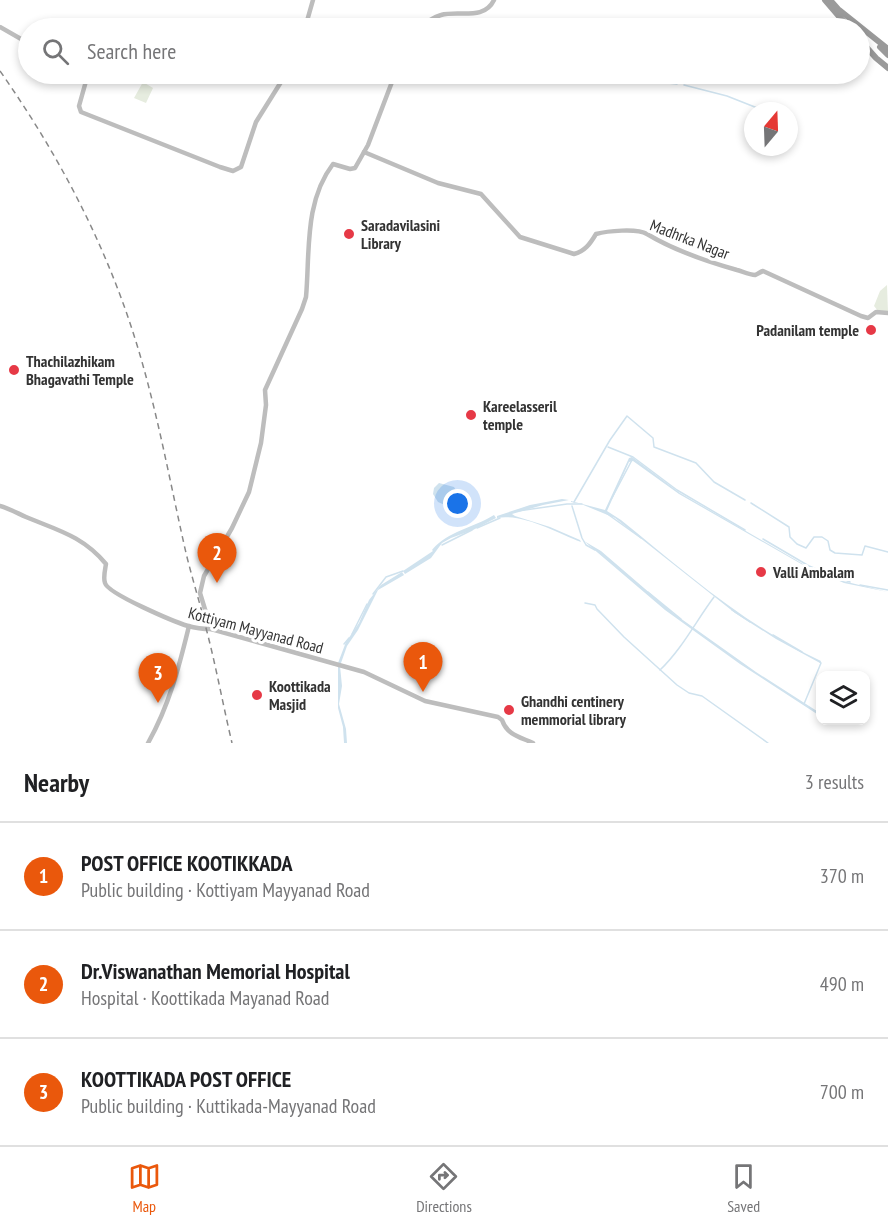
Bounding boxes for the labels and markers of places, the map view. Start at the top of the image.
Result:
place label: Saradavilasini Library [361,215,441,253]
marker: Saradavilasini Library [342,227,356,241]
place label: Padanilam temple [756,320,859,340]
marker: Padanilam temple [864,323,878,337]
place label: Thachilazhikam Bhagavathi Temple [26,351,134,389]
marker: Thachilazhikam Bhagavathi Temple [7,363,21,377]
place label: Kareelasseril temple [483,396,557,434]
marker: Kareelasseril temple [464,408,478,422]
pin: 2 [198,534,236,583]
place label: Valli Ambalam [772,562,854,582]
marker: Valli Ambalam [754,565,768,579]
pin: 1 [404,642,442,692]
pin: 3 [138,654,178,703]
place label: Koottikada Masjid [269,676,331,714]
marker: Koottikada Masjid [250,688,264,702]
place label: Ghandhi centinery memmorial library [521,691,626,729]
marker: Ghandhi centinery memmorial library [502,703,516,717]

